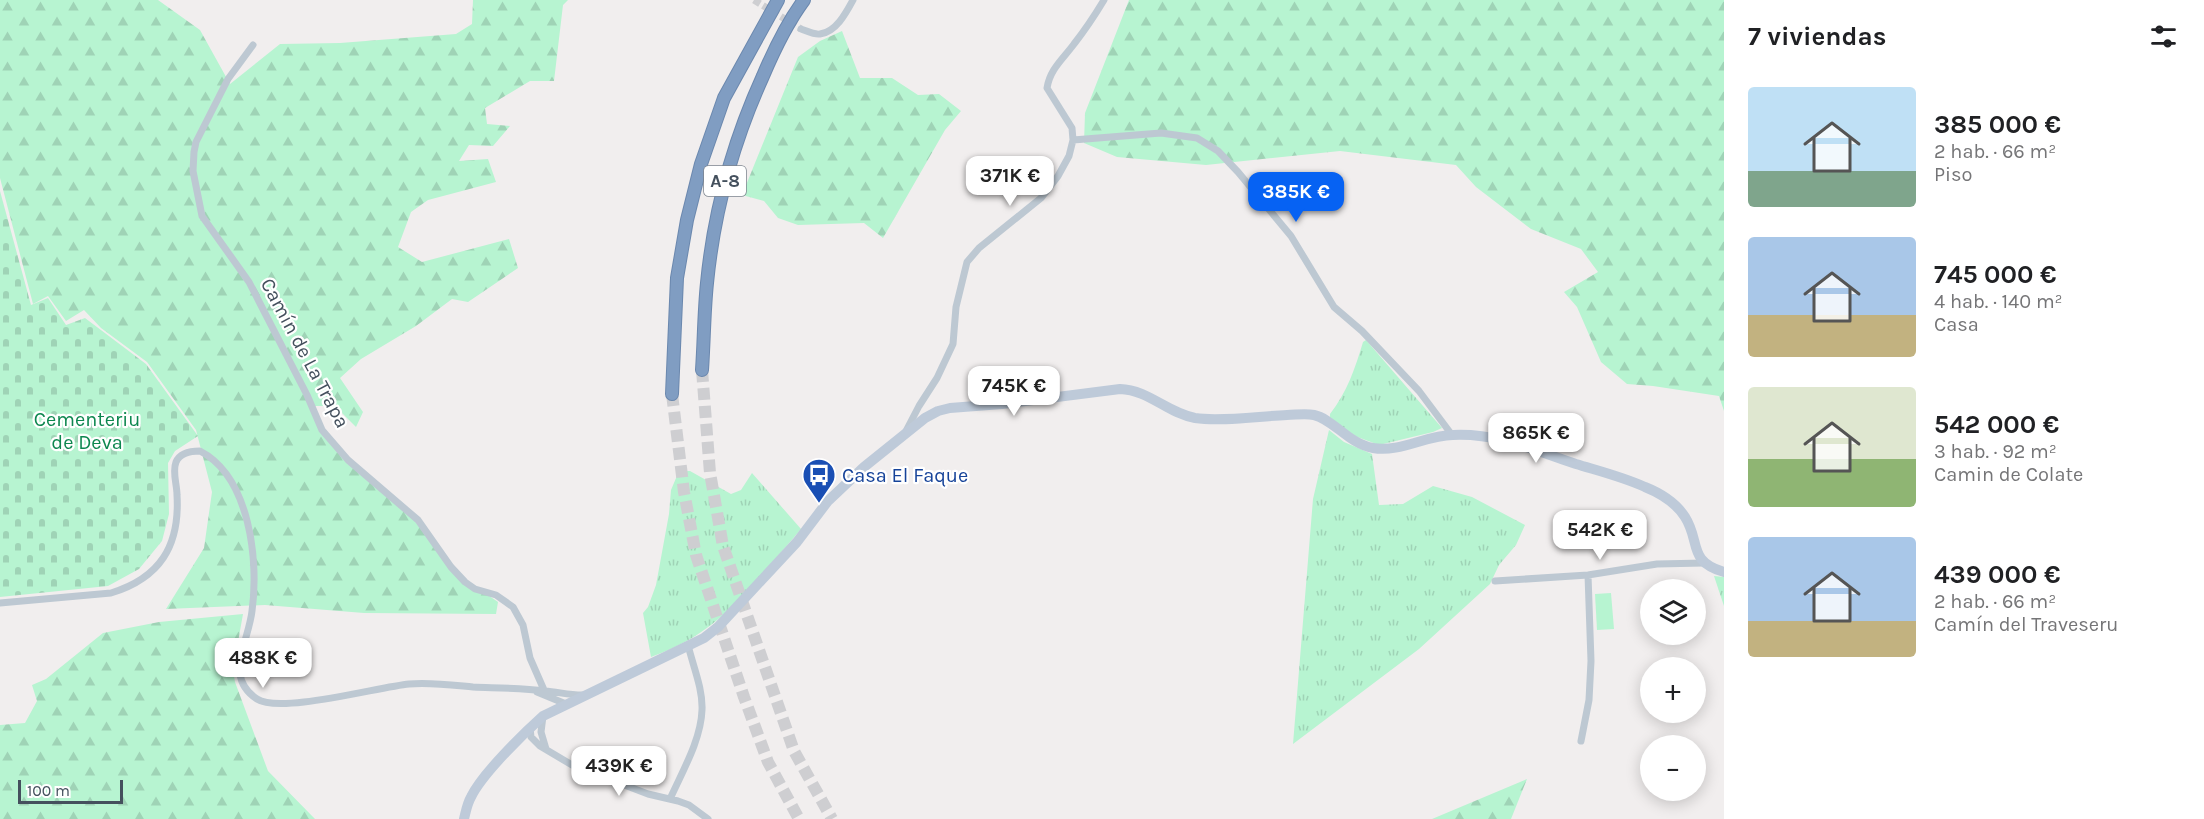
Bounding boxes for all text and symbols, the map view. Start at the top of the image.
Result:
icon: filters [2147,20,2180,53]
text: 7 viviendas [1748,21,1886,52]
text: 385 000 € [1934,109,2061,140]
icon: home [1796,111,1868,183]
text: 2 hab. · 66 m² [1934,140,2056,163]
pin: 371K € [961,156,1059,207]
text: Piso [1934,163,1972,186]
text: 371K € [980,164,1040,187]
road number: A-8 [704,166,746,196]
pin: 385K € [1247,172,1345,223]
text: 385K € [1262,180,1330,203]
text: 745 000 € [1934,259,2057,290]
icon: home [1796,261,1868,333]
street label: Camín de La Trapa [256,274,354,432]
text: 4 hab. · 140 m² [1934,290,2063,313]
text: Casa [1934,313,1979,336]
pin: 745K € [965,366,1063,417]
text: 745K € [982,374,1046,397]
park label: Cementeriu de Deva [34,408,140,454]
text: 542 000 € [1934,409,2059,440]
icon: home [1796,411,1868,483]
pin: 865K € [1487,413,1585,464]
text: 865K € [1502,421,1570,444]
text: 3 hab. · 92 m² [1934,440,2057,463]
bus stop icon: Casa El Faque [801,457,837,504]
text: Camin de Colate [1934,463,2083,486]
place label: Casa El Faque [842,464,968,487]
pin: 542K € [1551,510,1649,561]
text: 542K € [1567,518,1633,541]
text: 439 000 € [1934,559,2060,590]
icon: home [1796,561,1868,633]
map controls [1640,579,1706,801]
button: layers [1640,579,1706,645]
text: 2 hab. · 66 m² [1934,590,2056,613]
text: Camín del Traveseru [1934,613,2118,636]
pin: 488K € [214,638,312,689]
text: 488K € [229,646,297,669]
button: + [1640,657,1706,723]
button: − [1640,735,1706,801]
pin: 439K € [570,746,668,797]
text: 439K € [585,754,653,777]
scale bar [18,777,123,804]
text: 100 m [27,781,70,800]

